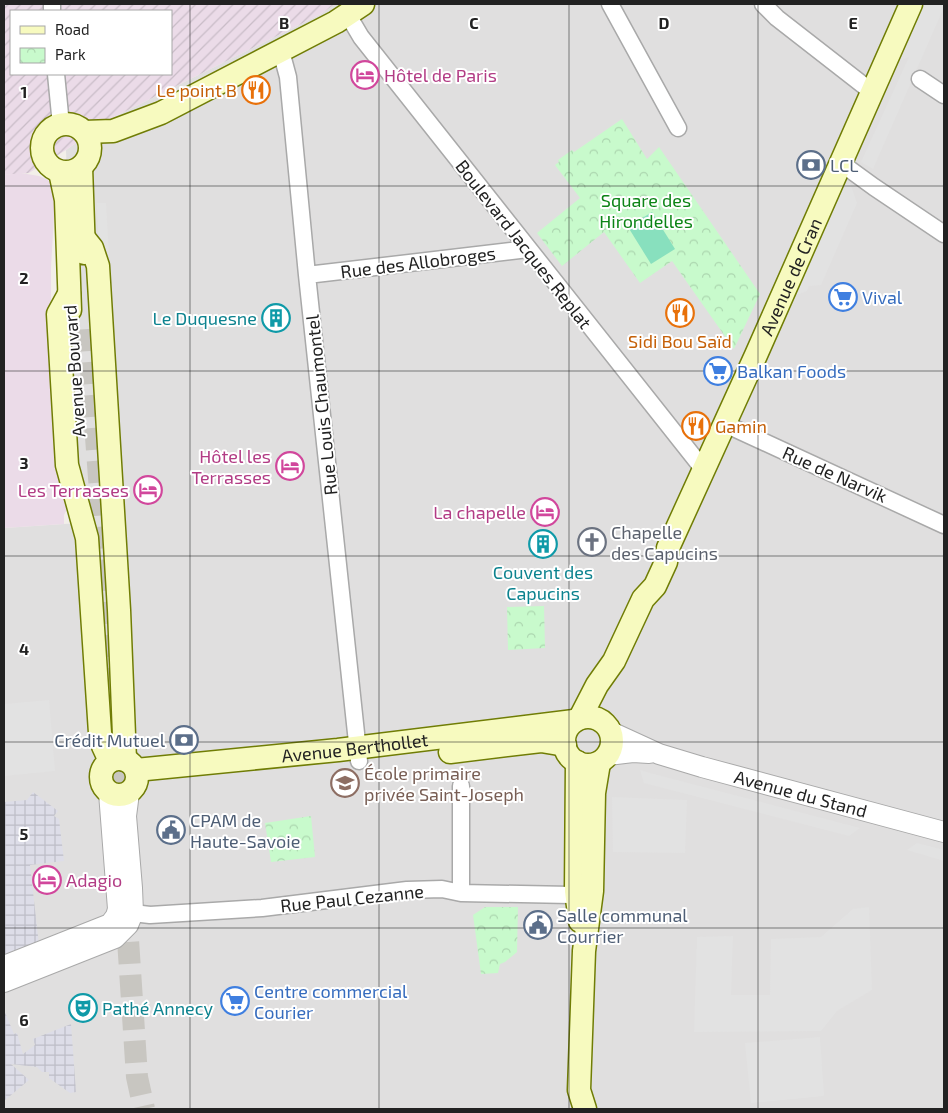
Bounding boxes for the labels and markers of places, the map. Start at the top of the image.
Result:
hotel icon: Hôtel de Paris [350,60,380,90]
place label: Hôtel de Paris [384,64,497,86]
restaurant icon: Le point B [241,75,271,105]
place label: Le point B [156,79,237,101]
bank icon: LCL [796,150,826,180]
place label: LCL [830,154,858,176]
supermarket icon: Vival [828,282,858,312]
place label: Vival [862,286,903,308]
restaurant icon: Sidi Bou Saïd [665,298,695,328]
building icon: Le Duquesne [261,303,291,333]
place label: Le Duquesne [152,307,257,329]
place label: Sidi Bou Saïd [628,330,732,352]
supermarket icon: Balkan Foods [703,356,733,386]
place label: Balkan Foods [737,360,846,382]
restaurant icon: Gamin [681,411,711,441]
place label: Gamin [715,415,767,437]
place label: Hôtel les Terrasses [191,445,271,488]
hotel icon: Hôtel les Terrasses [275,451,305,481]
hotel icon: Les Terrasses [133,475,163,505]
place label: Les Terrasses [18,479,129,501]
hotel icon: La chapelle [530,497,560,527]
place label: La chapelle [433,501,526,523]
place label: Chapelle des Capucins [611,521,718,564]
church icon: Chapelle des Capucins [577,527,607,557]
building icon: Couvent des Capucins [528,529,558,559]
place label: Couvent des Capucins [493,561,593,604]
bank icon: Crédit Mutuel [169,725,199,755]
place label: Crédit Mutuel [54,729,166,751]
place label: École primaire privée Saint-Joseph [364,762,524,805]
school or university icon: École primaire privée Saint-Joseph [330,768,360,798]
place label: CPAM de Haute-Savoie [190,809,300,852]
public building icon: CPAM de Haute-Savoie [156,815,186,845]
hotel icon: Adagio [32,865,62,895]
place label: Adagio [66,869,122,891]
place label: Salle communal Courrier [557,904,688,947]
public building icon: Salle communal Courrier [523,910,553,940]
place label: Centre commercial Courier [254,980,408,1023]
supermarket icon: Centre commercial Courier [220,986,250,1016]
theatre icon: Pathé Annecy [68,993,98,1023]
place label: Pathé Annecy [102,997,214,1019]

